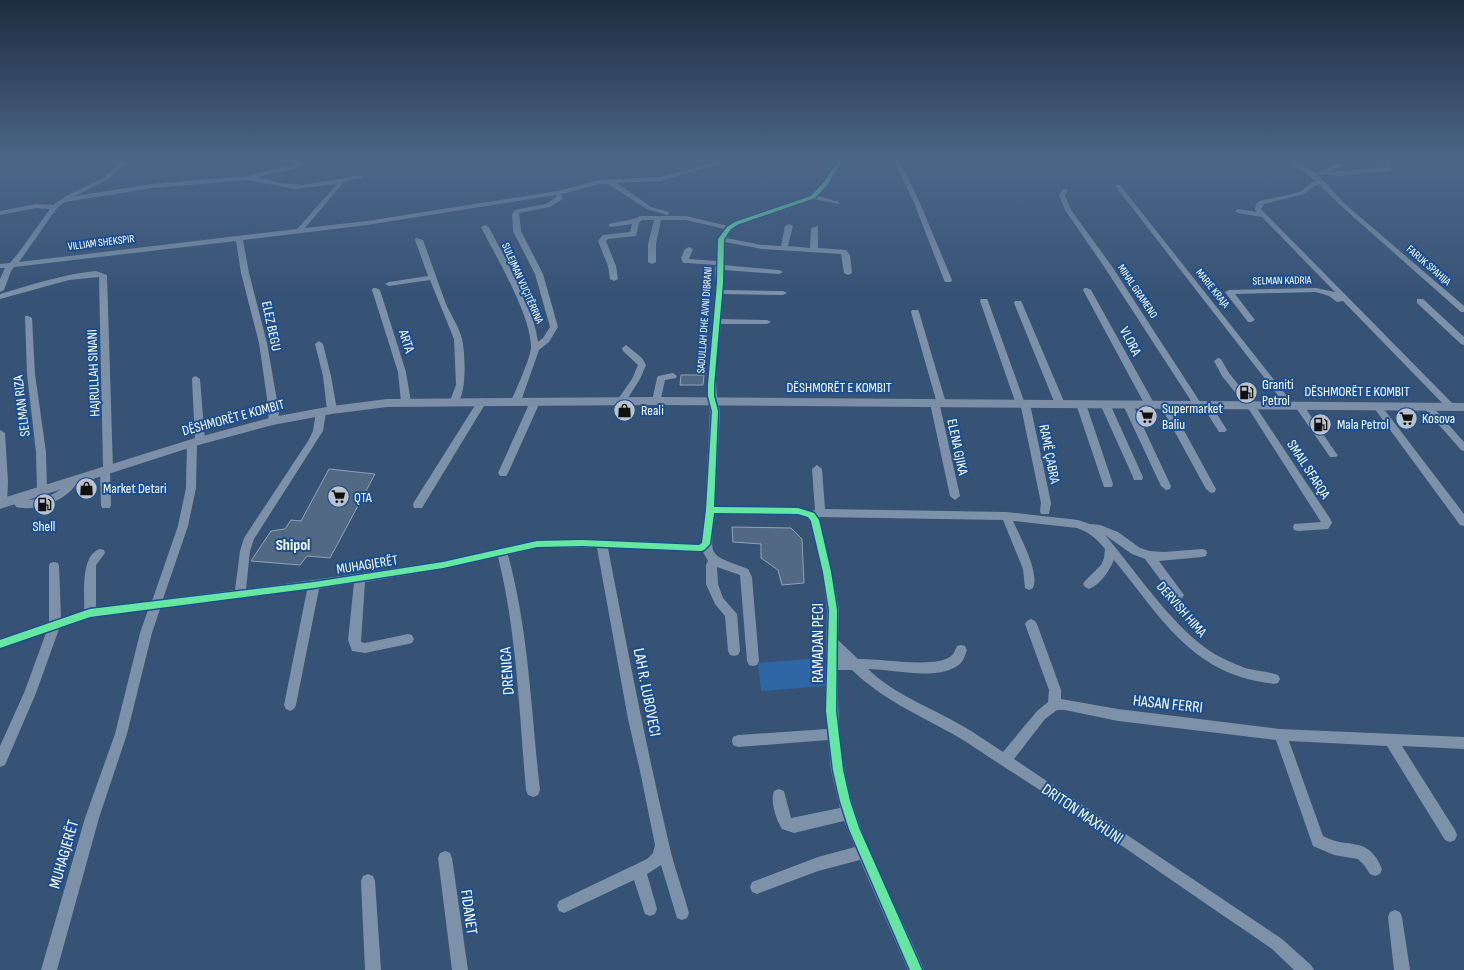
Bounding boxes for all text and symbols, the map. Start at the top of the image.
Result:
street label: VILLIAM SHEKSPIR [67,232,135,253]
street label: SULEJMAN VUÇITËRRNA [499,241,546,326]
street label: FARUK SPAHIJA [1404,243,1454,288]
street label: MIHAL GRAMENO [1115,262,1160,321]
street label: SADULLAH DHE AVNI DIBRANI [694,266,715,374]
street label: MARIE KRAJA [1193,266,1232,311]
street label: SELMAN KADRIA [1252,273,1312,288]
street label: ELEZ BEGU [258,300,285,353]
street label: VLORA [1116,324,1146,360]
street label: ARTA [395,326,419,356]
street label: HAJRULLAH SINANI [83,329,104,417]
street label: SELMAN RIZA [9,373,34,438]
place label: Graniti Petrol [1262,376,1294,409]
street label: DËSHMORËT E KOMBIT [786,379,892,396]
fuel station icon: Graniti Petrol [1234,380,1258,404]
street label: DËSHMORËT E KOMBIT [1304,383,1410,400]
street label: DËSHMORËT E KOMBIT [180,396,286,439]
shop icon: Reali [613,398,637,422]
place label: Supermarket Baliu [1162,400,1223,433]
place label: Reali [641,402,664,419]
supermarket icon: Supermarket Baliu [1134,404,1158,428]
supermarket icon: Kosova [1394,406,1418,430]
place label: Kosova [1422,410,1455,427]
fuel station icon: Mala Petrol [1309,412,1333,436]
place label: Mala Petrol [1337,416,1389,433]
street label: ELENA GJIKA [943,417,972,478]
street label: RAMË ÇABRA [1035,423,1064,486]
street label: SMAIL SFARQA [1283,437,1334,503]
shop icon: Market Detari [75,476,99,500]
place label: Market Detari [103,480,167,497]
supermarket icon: QTA [326,485,350,509]
place label: QTA [354,489,373,506]
fuel station icon: Shell [32,492,56,516]
place label: Shell [33,518,55,535]
district label: Shipol [276,536,310,555]
street label: MUHAGJERËT [335,551,399,578]
street label: DERVISH HIMA [1153,578,1211,641]
street label: RAMADAN PECI [809,603,828,683]
street label: DRENICA [496,646,519,695]
street label: LAH R. LUBOVECI [629,646,664,738]
street label: HASAN FERRI [1132,691,1204,718]
street label: DRITON MAXHUNI [1038,780,1126,848]
street label: MUHAGJERËT [46,817,83,891]
street label: FIDANET [456,888,481,936]

